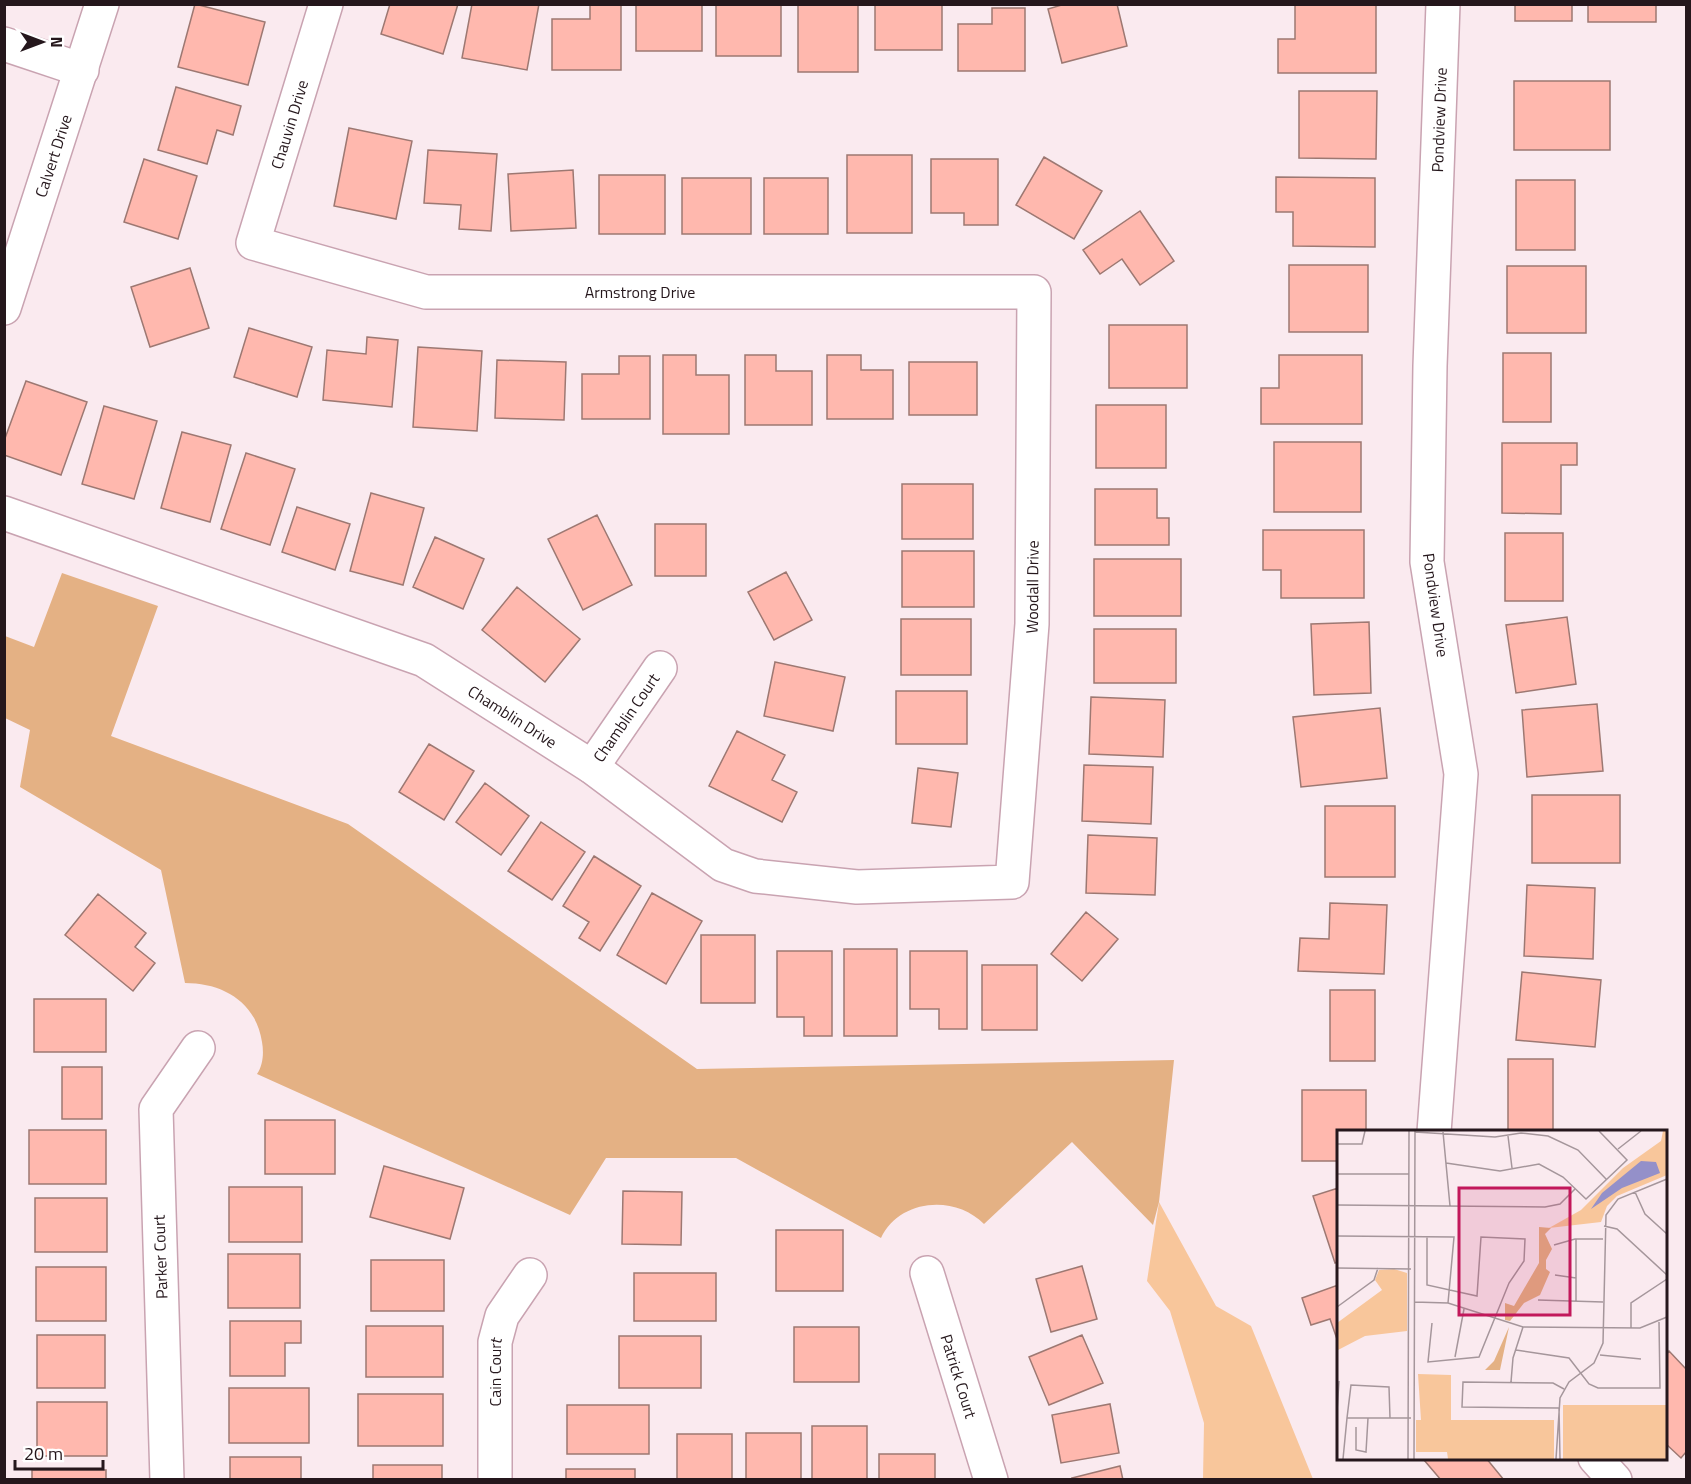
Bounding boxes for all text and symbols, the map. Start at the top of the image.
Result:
north arrow [12,12,72,72]
text: N [45,36,69,48]
street label: Pondview Drive [1425,67,1453,173]
street label: Chauvin Drive [264,77,314,172]
street label: Calvert Drive [28,111,78,200]
street label: Armstrong Drive [585,280,695,304]
street label: Woodall Drive [1019,540,1045,635]
street label: Pondview Drive [1417,551,1455,659]
street label: Chamblin Court [587,668,665,767]
street label: Chamblin Drive [463,679,562,754]
inset map [1337,1130,1667,1460]
street label: Parker Court [147,1214,173,1299]
street label: Patrick Court [935,1331,983,1422]
street label: Cain Court [483,1334,508,1407]
scale bar [15,1433,104,1471]
text: 20 m [24,1440,63,1467]

